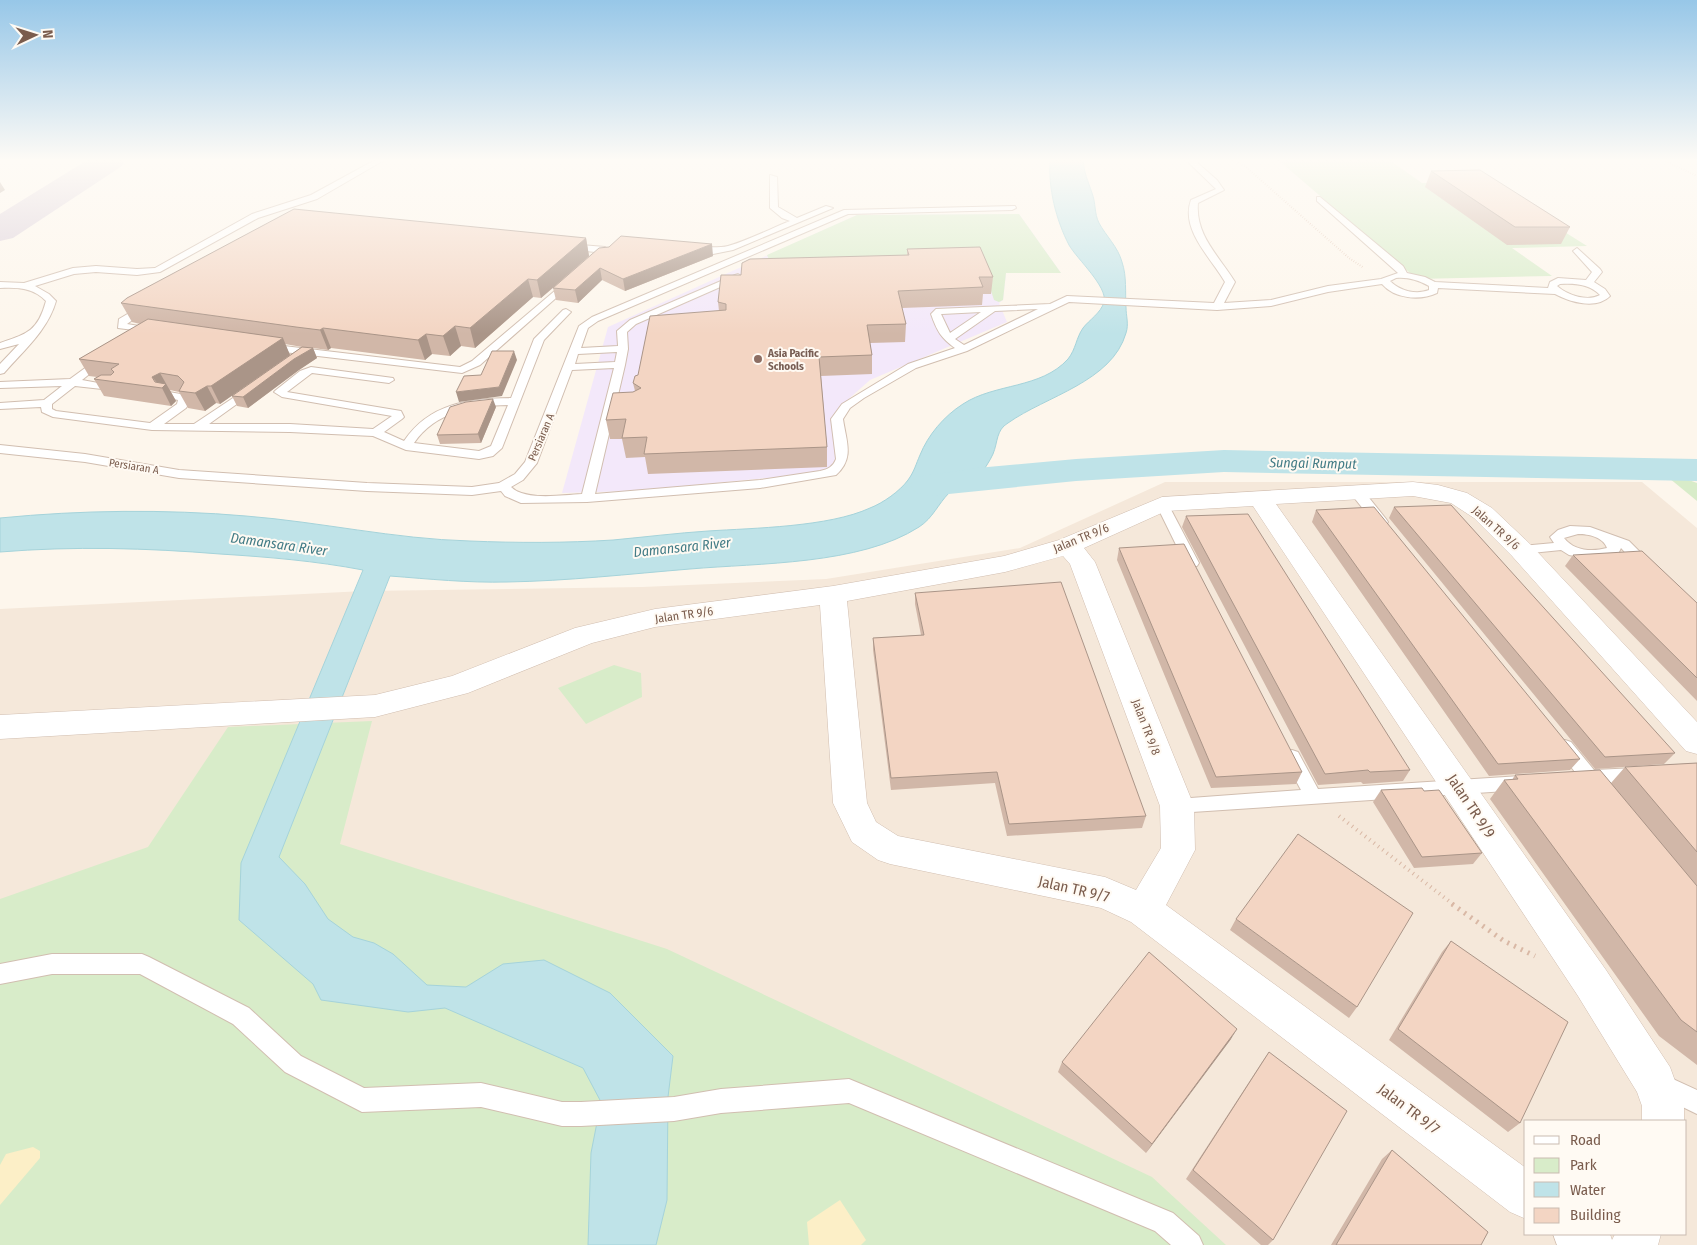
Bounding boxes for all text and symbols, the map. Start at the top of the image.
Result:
north arrow [10,10,60,60]
text: N [39,29,56,39]
place label: Asia Pacific Schools [767,347,819,373]
marker: Asia Pacific Schools [752,353,764,365]
street label: Persiaran A [526,411,557,463]
water label: Sungai Rumput [1268,454,1357,473]
street label: Persiaran A [108,456,160,477]
street label: Jalan TR 9/6 [1470,503,1523,553]
street label: Jalan TR 9/6 [1051,521,1111,555]
water label: Damansara River [229,529,330,560]
water label: Damansara River [633,534,733,561]
street label: Jalan TR 9/6 [654,604,714,626]
street label: Jalan TR 9/8 [1129,697,1163,757]
street label: Jalan TR 9/9 [1443,771,1499,841]
street label: Jalan TR 9/7 [1037,872,1111,906]
street label: Jalan TR 9/7 [1375,1080,1443,1138]
legend [1524,1120,1687,1235]
text: Road [1570,1131,1601,1149]
text: Park [1570,1156,1597,1174]
text: Water [1570,1181,1606,1199]
text: Building [1570,1206,1621,1224]

